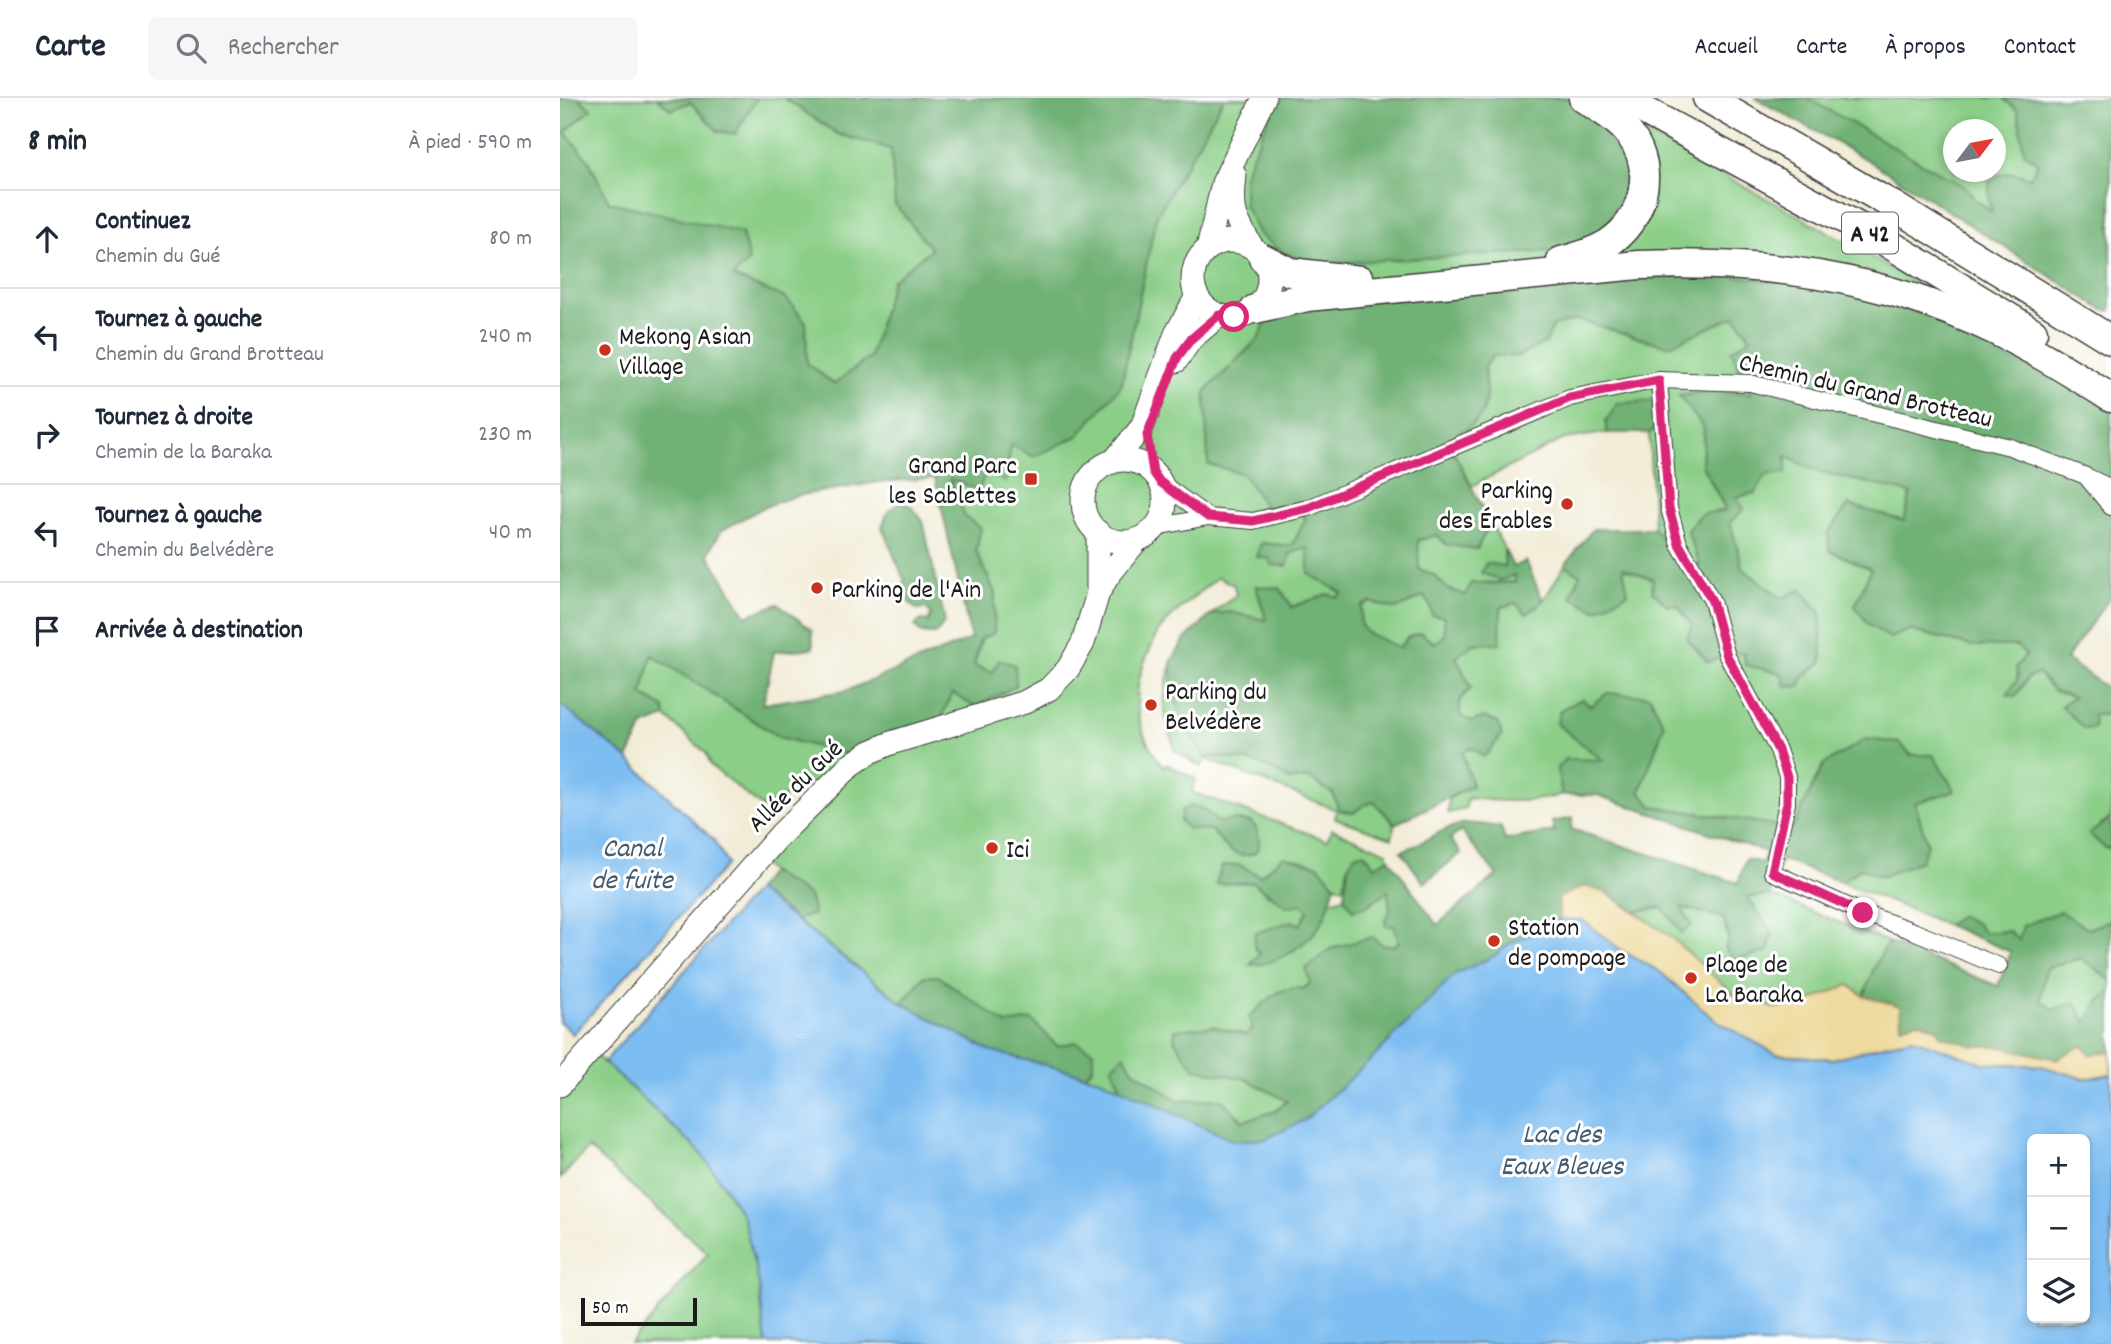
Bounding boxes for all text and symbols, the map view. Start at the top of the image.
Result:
search box [148,17,638,80]
text: Carte [35,25,106,72]
icon: search [172,29,210,67]
text: Rechercher [228,30,339,67]
text: Accueil [1694,31,1758,65]
text: Carte [1796,31,1847,65]
text: À propos [1885,31,1966,65]
text: Contact [2004,31,2076,65]
north arrow [1943,119,2006,182]
text: 8 min [28,122,87,165]
text: À pied · 590 m [409,127,532,160]
text: Continuez [95,204,190,241]
road number: A 42 [1842,212,1898,253]
icon: ahead [28,220,66,258]
text: 80 m [489,223,532,256]
text: Chemin du Gué [95,241,220,274]
route start [1218,301,1249,332]
text: Tournez à gauche [95,302,262,339]
icon: left [28,318,66,356]
place label: Mekong Asian Village [619,320,751,387]
text: 240 m [479,321,532,354]
text: Chemin du Grand Brotteau [95,339,324,372]
marker: Mekong Asian Village [597,342,613,358]
street label: Chemin du Grand Brotteau [1735,345,1995,440]
text: Tournez à droite [95,400,253,437]
icon: right [28,416,66,454]
text: 230 m [478,419,532,452]
text: Chemin de la Baraka [95,437,272,470]
place label: Grand Parc les Sablettes [888,449,1017,516]
marker: Grand Parc les Sablettes [1023,471,1039,487]
place label: Parking des Érables [1439,474,1553,541]
marker: Parking des Érables [1559,496,1575,512]
text: Tournez à gauche [95,498,262,535]
icon: left [28,514,66,552]
text: 40 m [489,517,532,550]
text: Chemin du Belvédère [95,535,274,568]
place label: Parking de l'Ain [831,573,981,610]
marker: Parking de l'Ain [809,580,825,596]
icon: arrive [28,612,66,650]
text: Arrivée à destination [95,613,303,650]
place label: Parking du Belvédère [1165,675,1267,742]
marker: Parking du Belvédère [1143,697,1159,713]
street label: Allée du Gué [740,733,852,843]
water label: Canal de fuite [591,831,674,903]
place label: Ici [1006,833,1030,870]
marker: Ici [984,840,1000,856]
route end [1847,897,1878,928]
place label: Station de pompage [1508,911,1626,978]
marker: Station de pompage [1486,933,1502,949]
place label: Plage de La Baraka [1705,948,1804,1015]
marker: Plage de La Baraka [1683,970,1699,986]
water label: Lac des Eaux Bleues [1500,1117,1625,1189]
map controls [2027,1134,2090,1323]
button: + [2027,1134,2090,1197]
button: − [2027,1197,2090,1260]
button: layers [2027,1260,2090,1323]
scale bar [581,1295,696,1327]
text: 50 m [592,1296,629,1323]

